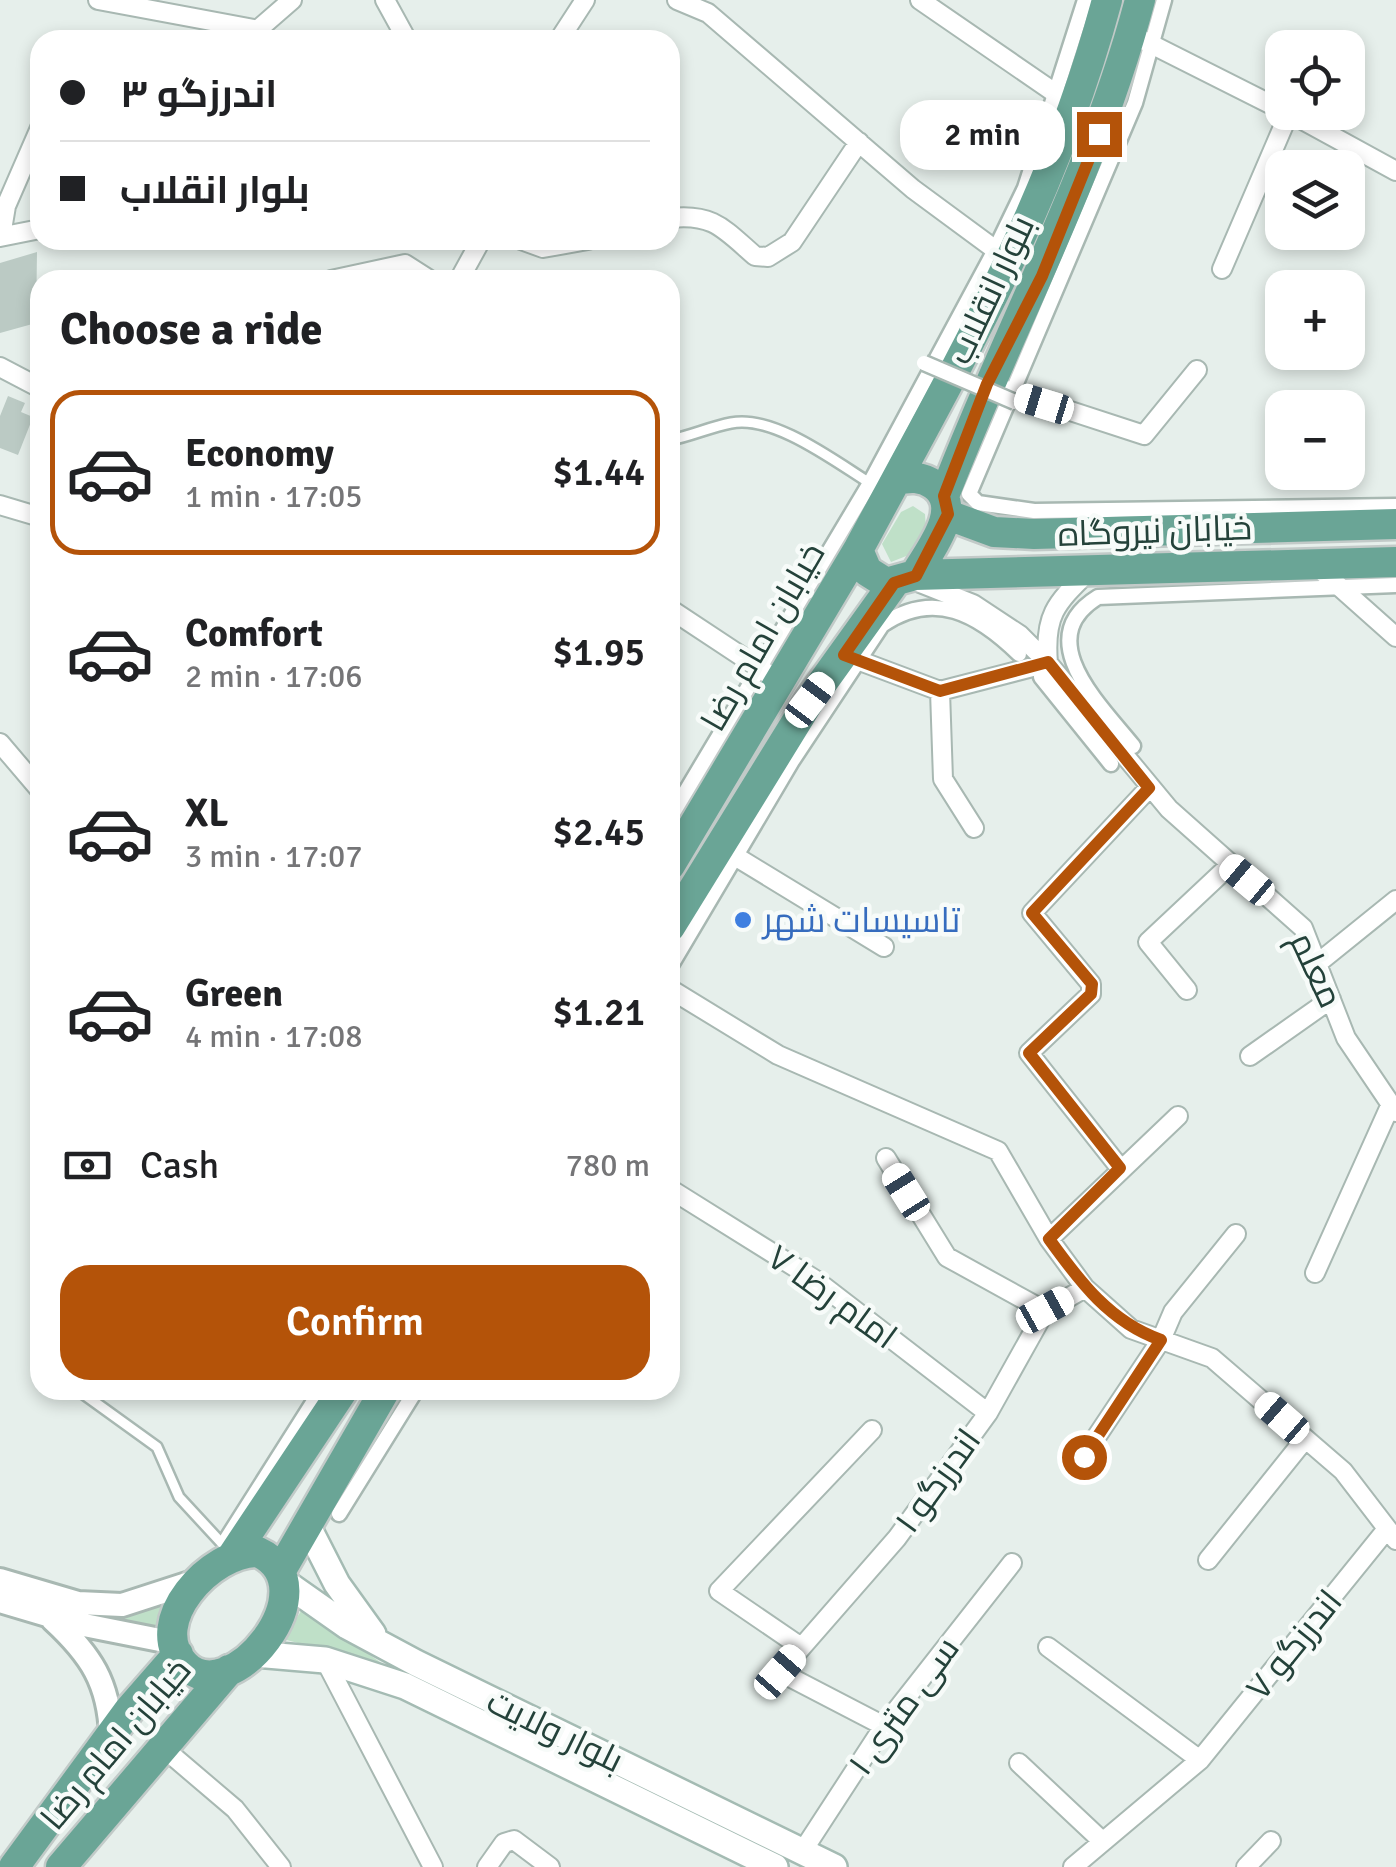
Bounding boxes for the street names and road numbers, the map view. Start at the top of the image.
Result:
street label: بلوار انقلاب [938,209,1044,371]
street label: خیابان نیروگاه [1057,506,1253,556]
street label: خیابان امام رضا [692,535,836,740]
street label: معلم [1278,925,1352,1016]
street label: امام رضا ۷ [758,1236,905,1360]
street label: اندرزگو ۱ [886,1421,990,1541]
street label: اندرزگو ۷ [1237,1581,1351,1709]
street label: سی متری ۱ [839,1628,969,1784]
street label: خیابان امام رضا [32,1649,202,1840]
street label: بلوار ولایت [480,1680,630,1782]

